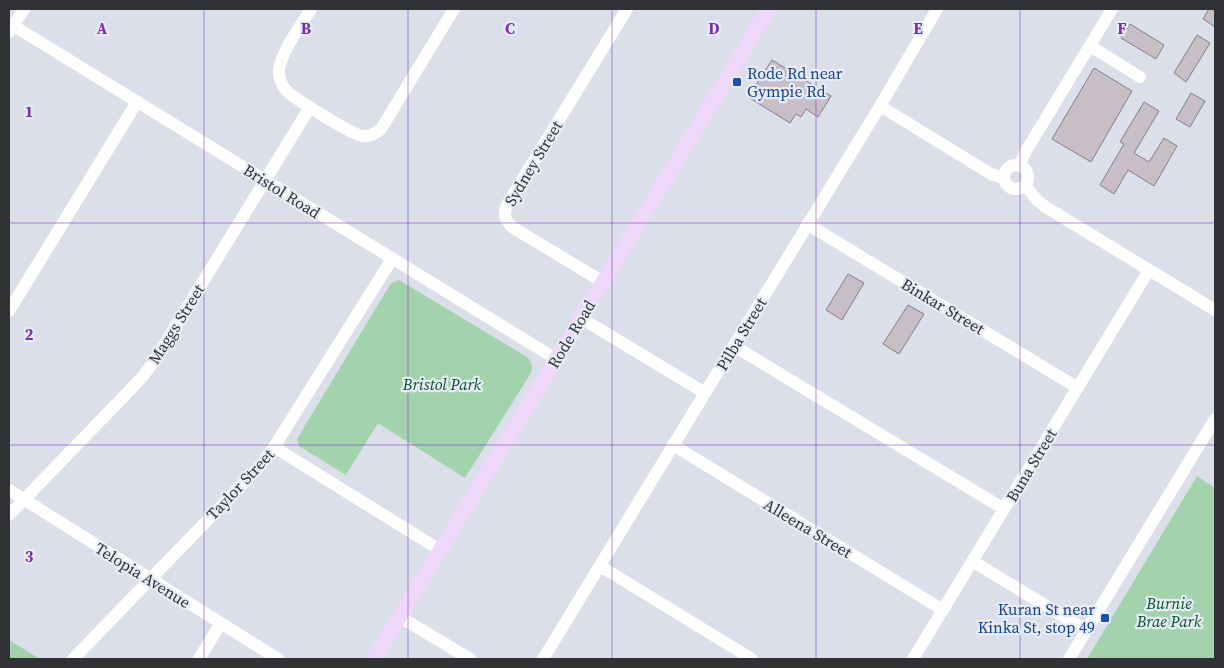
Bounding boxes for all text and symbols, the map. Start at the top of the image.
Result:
text: A [97,17,108,39]
text: B [301,17,312,39]
text: C [505,17,515,39]
text: D [708,17,720,39]
text: E [913,17,923,39]
text: F [1117,17,1127,39]
place label: Rode Rd near Gympie Rd [747,62,843,102]
marker: Rode Rd near Gympie Rd [731,76,743,88]
text: 1 [25,100,33,122]
street label: Sydney Street [499,116,568,210]
street label: Bristol Road [239,159,325,223]
street label: Binkar Street [897,273,989,340]
street label: Maggs Street [143,279,210,368]
street label: Pilba Street [711,293,772,375]
street label: Rode Road [542,296,600,372]
text: 2 [25,323,34,345]
park label: Bristol Park [402,373,482,395]
street label: Buna Street [1000,424,1062,506]
street label: Taylor Street [201,443,279,525]
street label: Alleena Street [760,493,857,563]
street label: Telopia Avenue [91,537,195,613]
text: 3 [25,545,34,567]
park label: Burnie Brae Park [1136,592,1202,632]
place label: Kuran St near Kinka St, stop 49 [978,598,1095,638]
marker: Kuran St near Kinka St, stop 49 [1099,612,1111,624]

